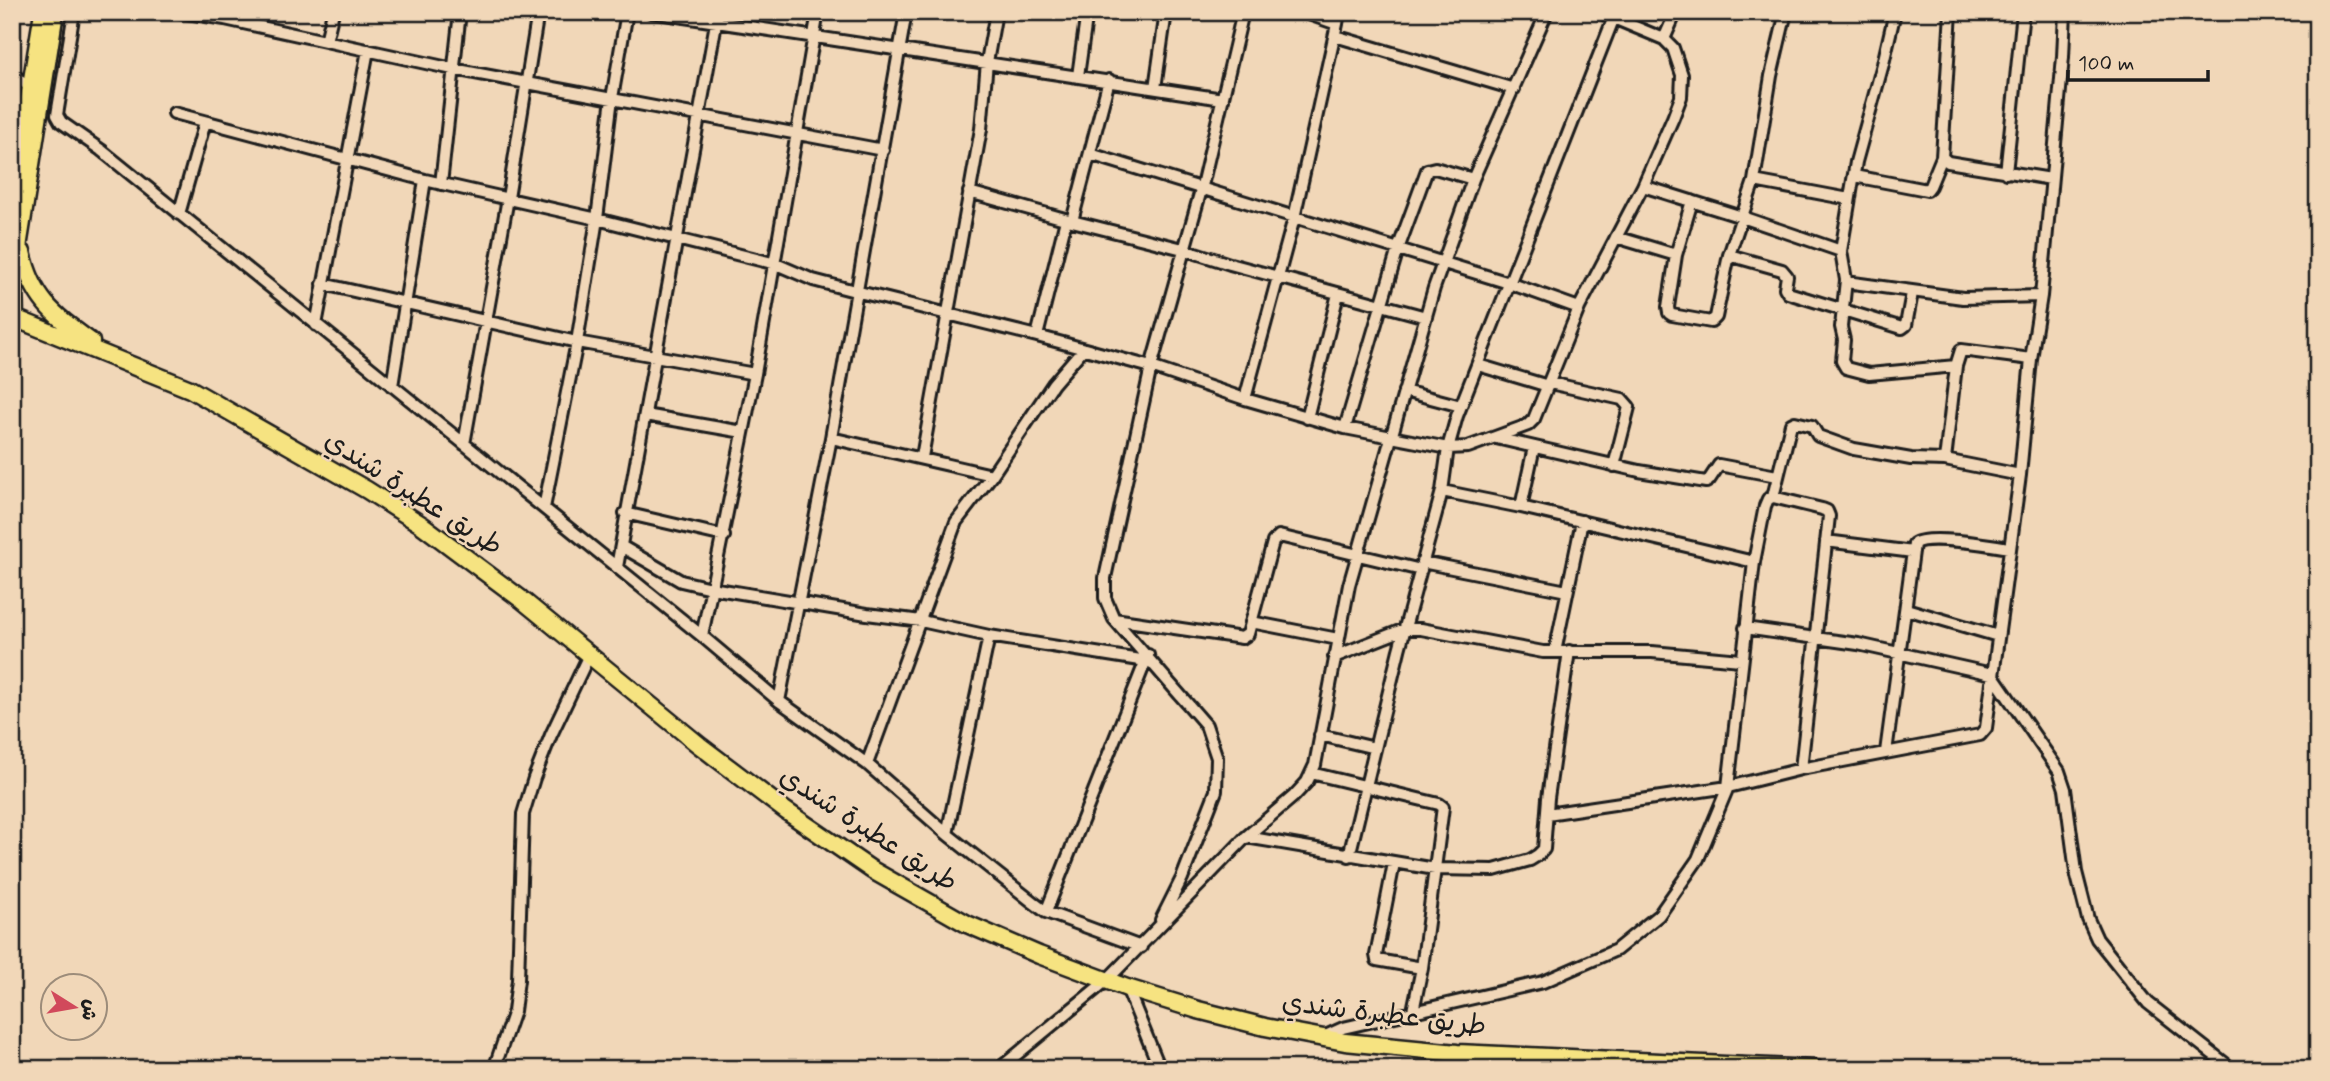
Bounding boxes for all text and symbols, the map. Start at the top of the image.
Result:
scale bar [2068,38,2208,82]
text: 100 m [2078,50,2134,78]
street label: طريق عطبرة شندي [317,422,509,566]
street label: طريق عطبرة شندي [772,758,964,902]
north arrow [38,972,108,1042]
street label: طريق عطبرة شندي [1280,984,1488,1046]
text: ش [75,997,103,1023]

